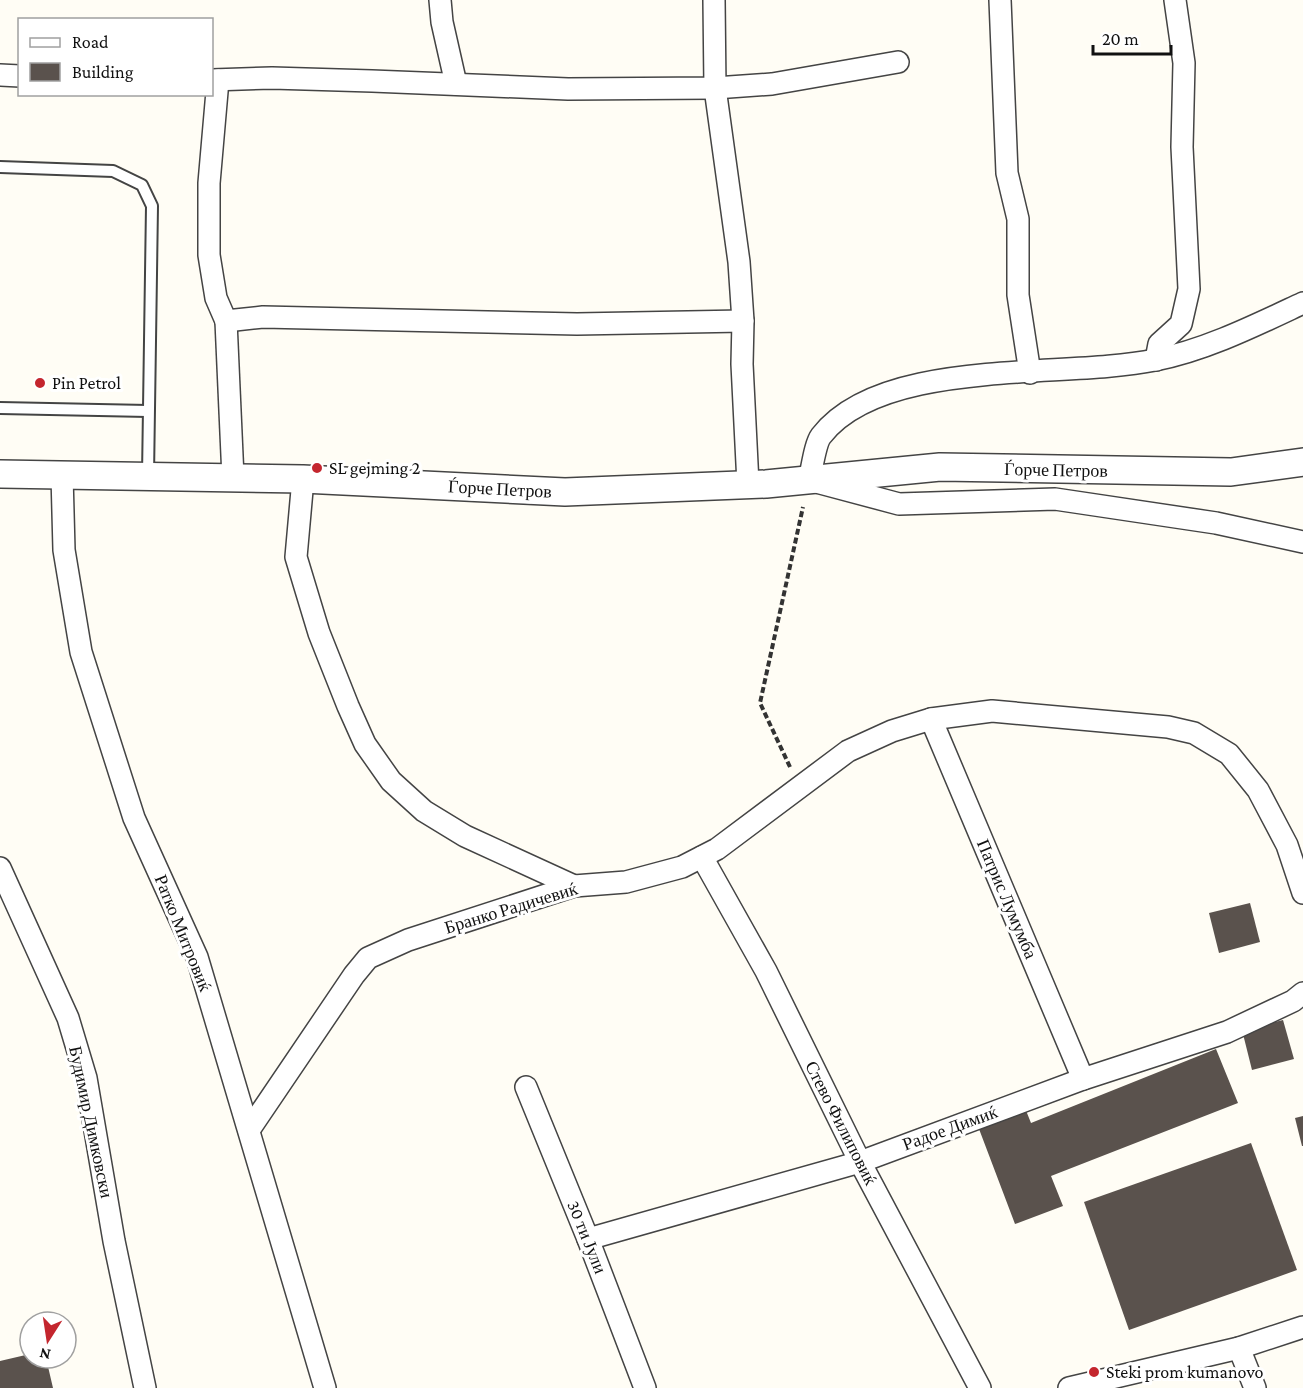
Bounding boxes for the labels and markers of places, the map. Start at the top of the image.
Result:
place label: Pin Petrol [52,373,121,393]
marker: Pin Petrol [33,376,47,390]
place label: SL gejming 2 [329,458,420,479]
marker: SL gejming 2 [310,461,324,475]
place label: Steki prom kumanovo [1106,1362,1264,1382]
marker: Steki prom kumanovo [1087,1365,1101,1379]

